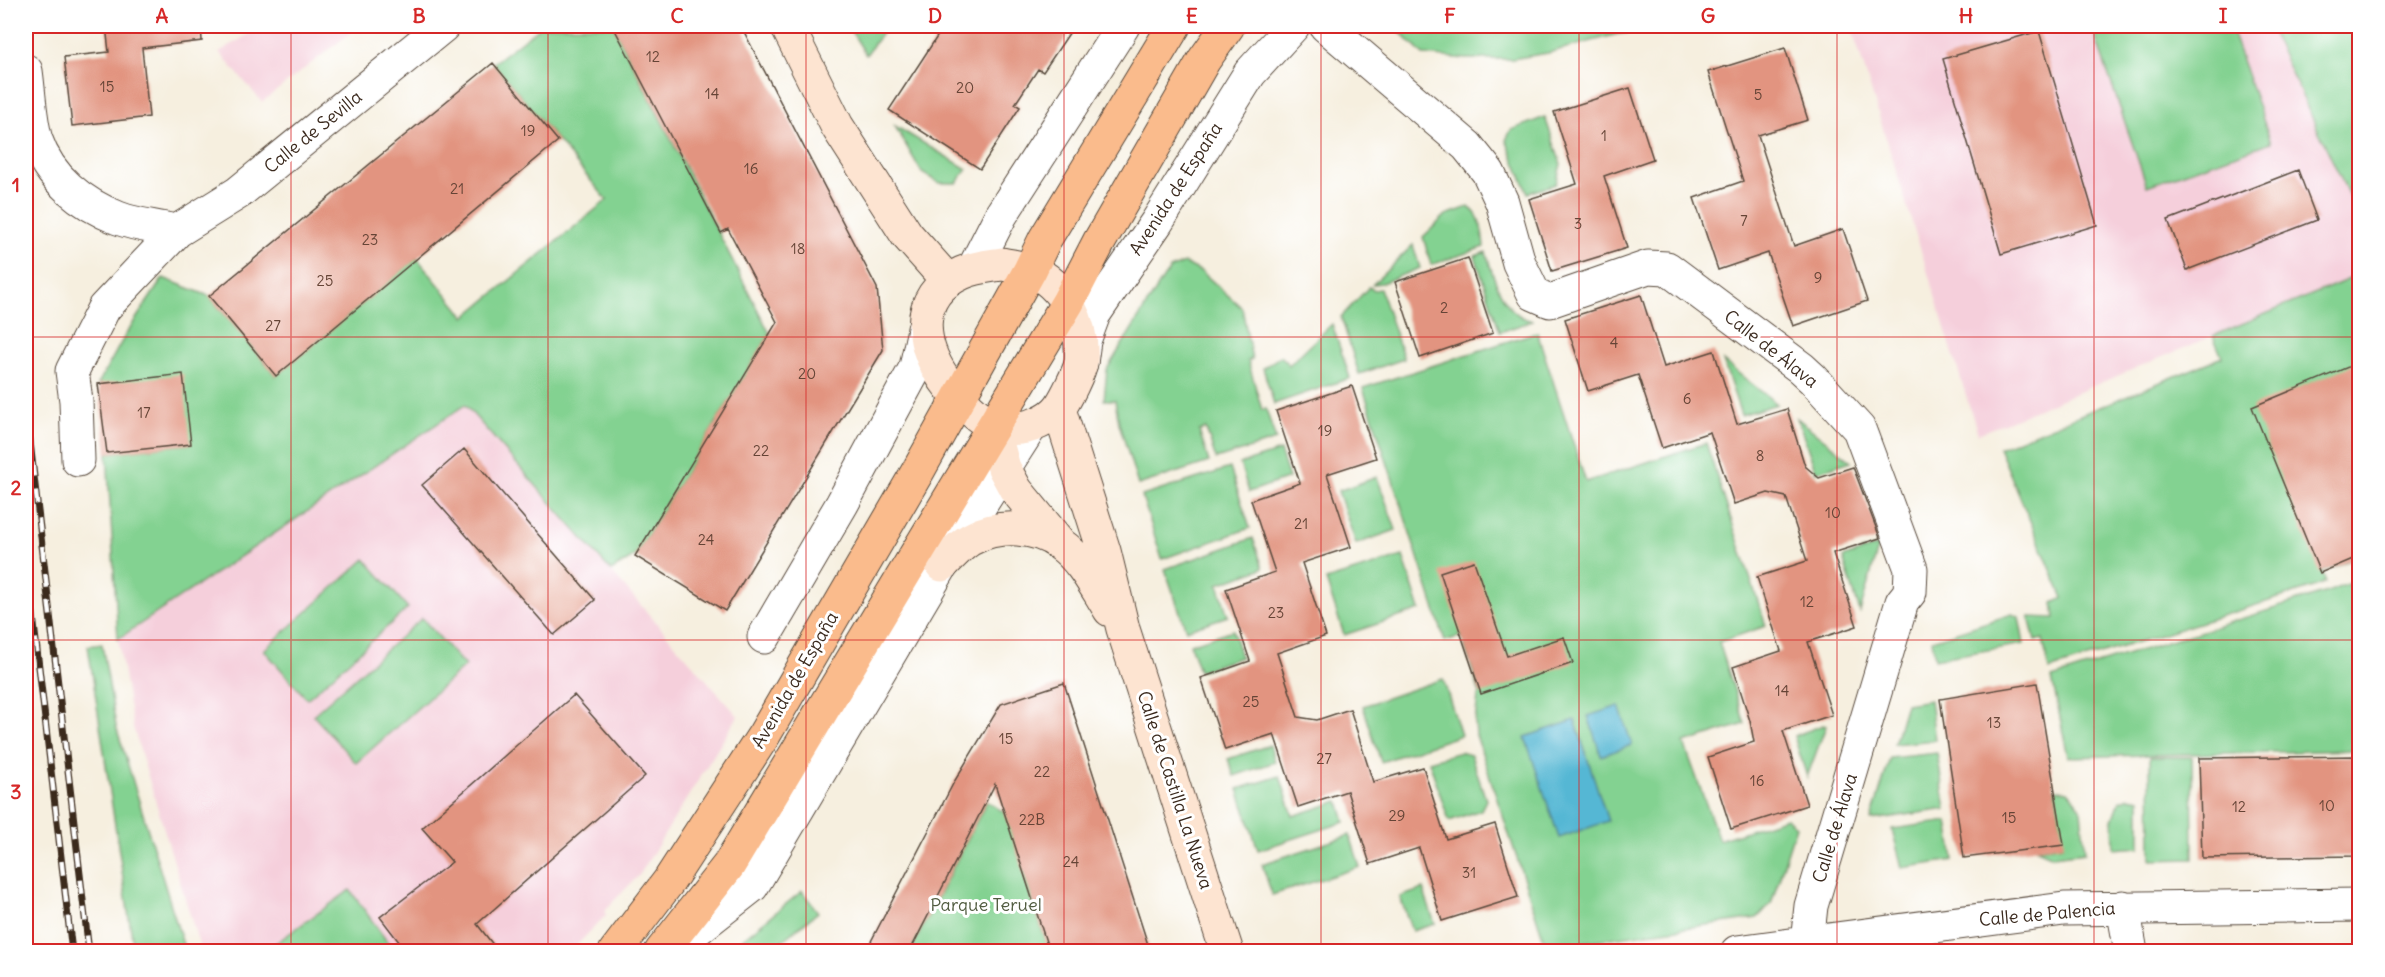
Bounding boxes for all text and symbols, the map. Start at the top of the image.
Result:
text: A [156,3,169,28]
text: B [412,3,426,28]
text: C [670,3,684,28]
text: D [928,3,942,28]
text: E [1186,3,1198,28]
text: F [1444,3,1456,28]
text: G [1701,3,1715,28]
text: H [1959,3,1973,28]
text: I [2219,3,2228,28]
house number: 12 [646,47,660,66]
house number: 15 [100,77,114,96]
house number: 20 [956,78,974,97]
house number: 14 [705,84,720,103]
street label: Calle de Sevilla [259,85,366,178]
house number: 5 [1754,85,1762,104]
street label: Avenida de España [1124,118,1227,260]
house number: 19 [521,121,535,140]
house number: 1 [1601,126,1607,145]
house number: 16 [744,159,758,178]
text: 1 [12,172,20,197]
house number: 21 [450,179,464,198]
house number: 7 [1740,211,1748,230]
house number: 3 [1574,214,1582,233]
house number: 23 [362,230,378,249]
house number: 18 [791,239,805,258]
house number: 9 [1814,268,1822,287]
house number: 25 [317,271,333,290]
house number: 2 [1440,298,1448,317]
street label: Calle de Álava [1720,305,1823,393]
house number: 27 [265,316,281,335]
house number: 4 [1610,333,1619,352]
house number: 20 [798,364,816,383]
house number: 6 [1683,389,1691,408]
house number: 17 [137,403,151,422]
house number: 19 [1318,421,1332,440]
house number: 22 [753,441,769,460]
house number: 8 [1756,446,1764,465]
text: 2 [11,475,22,500]
house number: 10 [1825,503,1841,522]
house number: 21 [1294,514,1308,533]
house number: 24 [698,530,715,549]
house number: 12 [1800,592,1814,611]
house number: 23 [1268,603,1284,622]
street label: Avenida de España [746,607,843,752]
house number: 14 [1775,681,1790,700]
street label: Calle de Castilla La Nueva [1133,688,1218,892]
house number: 25 [1243,692,1259,711]
house number: 13 [1987,713,2001,732]
house number: 15 [999,729,1013,748]
house number: 27 [1316,749,1332,768]
house number: 22 [1034,762,1050,781]
street label: Calle de Álava [1807,770,1862,885]
house number: 16 [1750,771,1764,790]
text: 3 [10,779,22,804]
house number: 10 [2319,796,2335,815]
house number: 12 [2232,797,2246,816]
house number: 29 [1389,806,1405,825]
house number: 15 [2002,808,2016,827]
house number: 22B [1019,810,1045,829]
house number: 24 [1063,852,1080,871]
house number: 31 [1462,863,1476,882]
park label: Parque Teruel [930,893,1042,916]
street label: Calle de Palencia [1978,896,2116,931]

